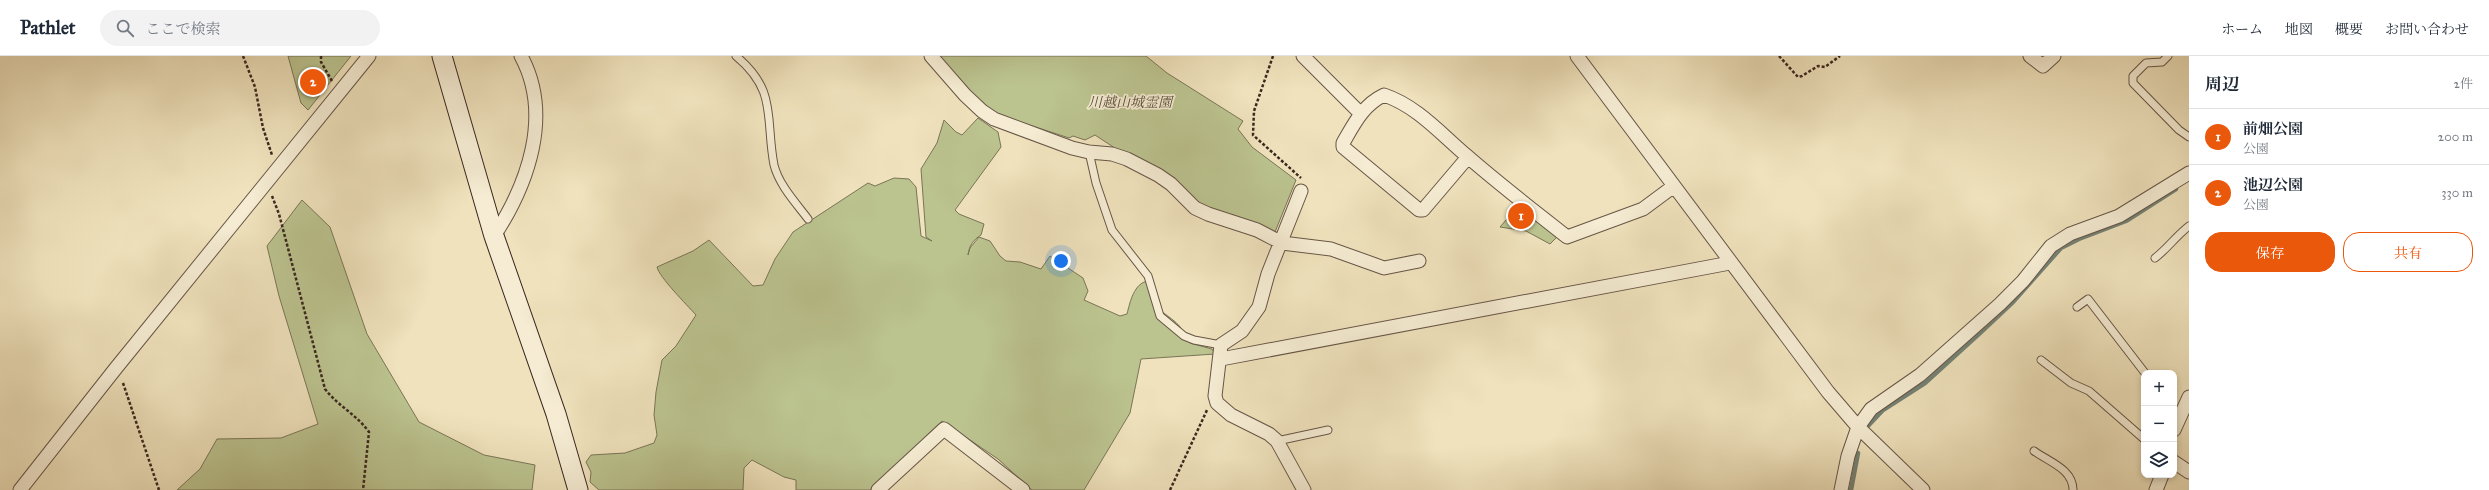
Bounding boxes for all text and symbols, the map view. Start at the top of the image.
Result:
search box [100,10,380,46]
text: Pathlet [20,16,76,39]
icon: search [114,17,136,39]
text: ここで検索 [146,20,221,38]
text: ホーム [2221,21,2263,38]
text: 地図 [2285,21,2313,38]
text: 概要 [2335,21,2363,38]
text: お問い合わせ [2385,21,2469,38]
pin: 2 [300,67,326,97]
text: 周辺 [2205,74,2239,95]
text: 2件 [2454,76,2473,92]
park label: 川越山城霊園 [1088,94,1174,111]
text: 前畑公園 [2243,120,2303,138]
text: 1 [2215,129,2221,145]
text: 200 m [2438,129,2473,145]
text: 公園 [2243,141,2269,157]
text: 池辺公園 [2243,176,2303,194]
text: 2 [2215,185,2221,201]
text: 330 m [2441,185,2473,201]
text: 公園 [2243,197,2269,213]
pin: 1 [1508,201,1534,231]
button: 保存 [2205,232,2335,272]
button: 共有 [2343,232,2473,272]
your location [1051,251,1071,271]
map controls [2141,370,2177,478]
button: + [2141,370,2177,406]
button: − [2141,406,2177,442]
button: layers [2141,442,2177,478]

